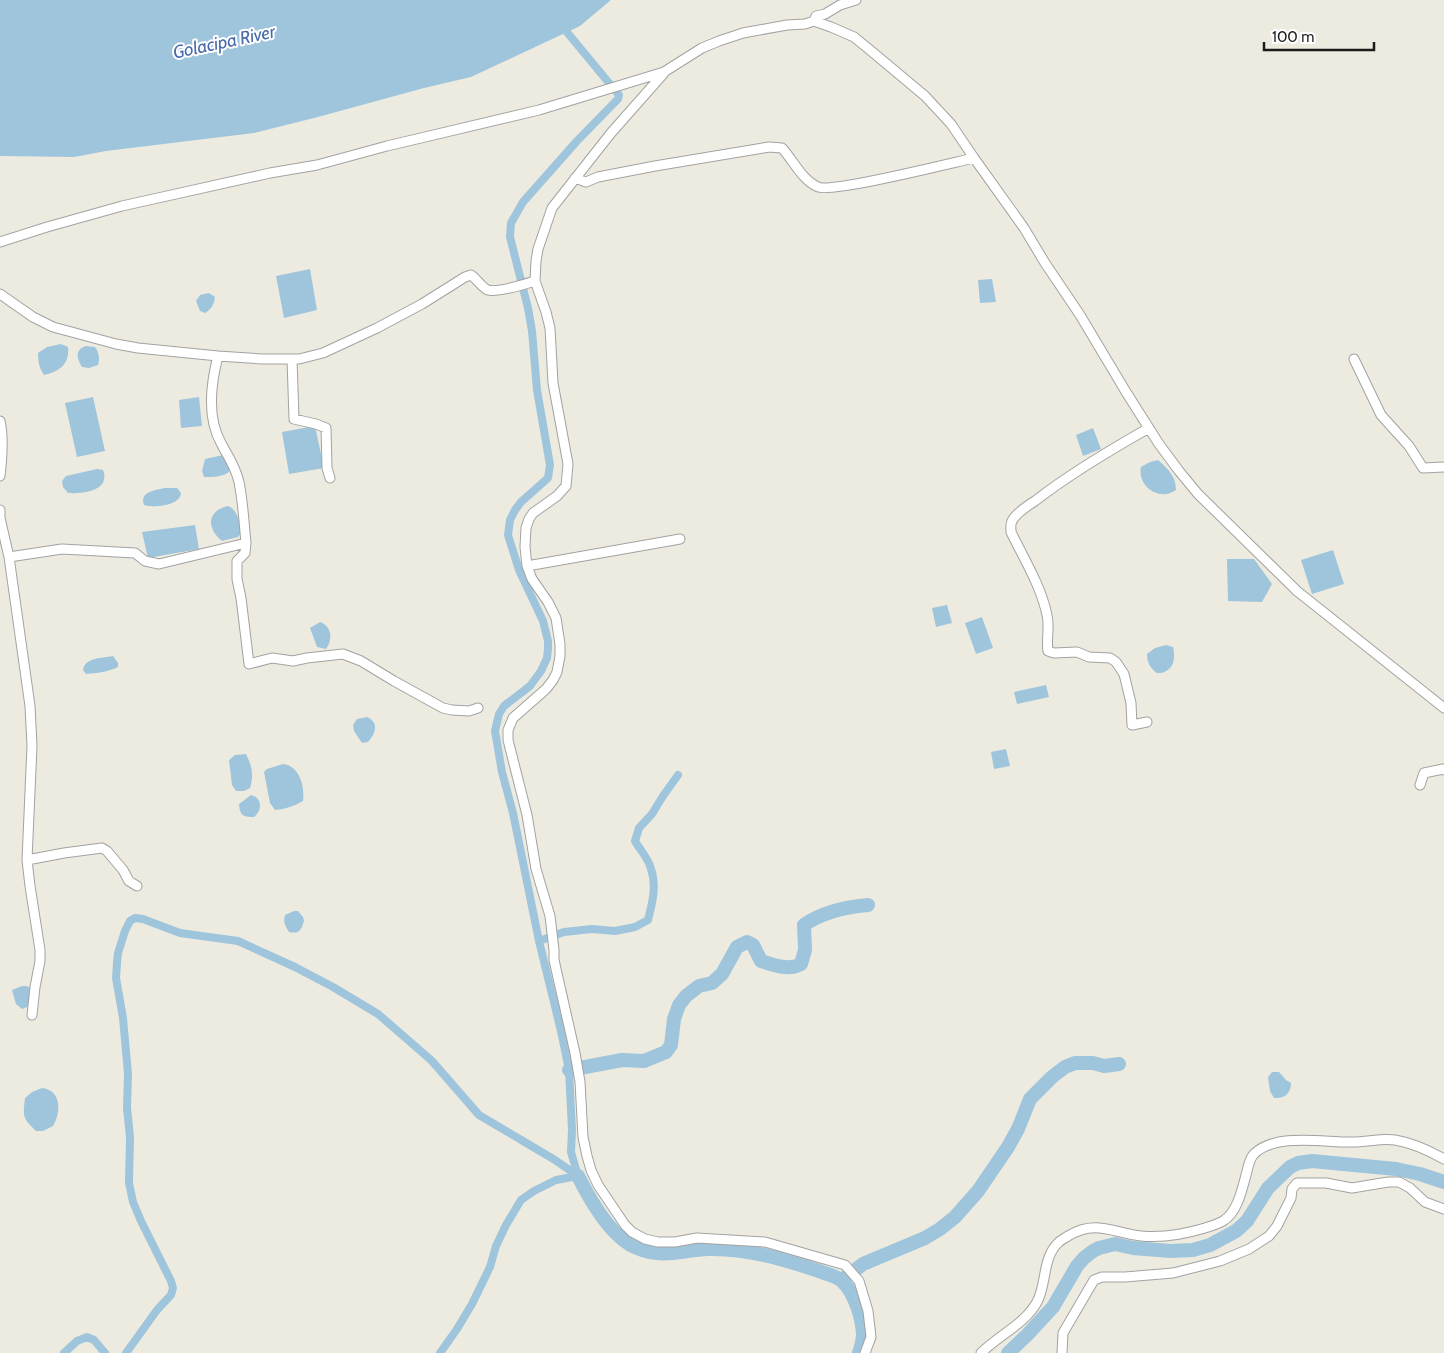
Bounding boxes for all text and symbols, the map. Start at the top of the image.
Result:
water label: Golacipa River [171,20,279,64]
scale bar [1264,20,1374,52]
text: 100 m [1272,28,1314,46]

